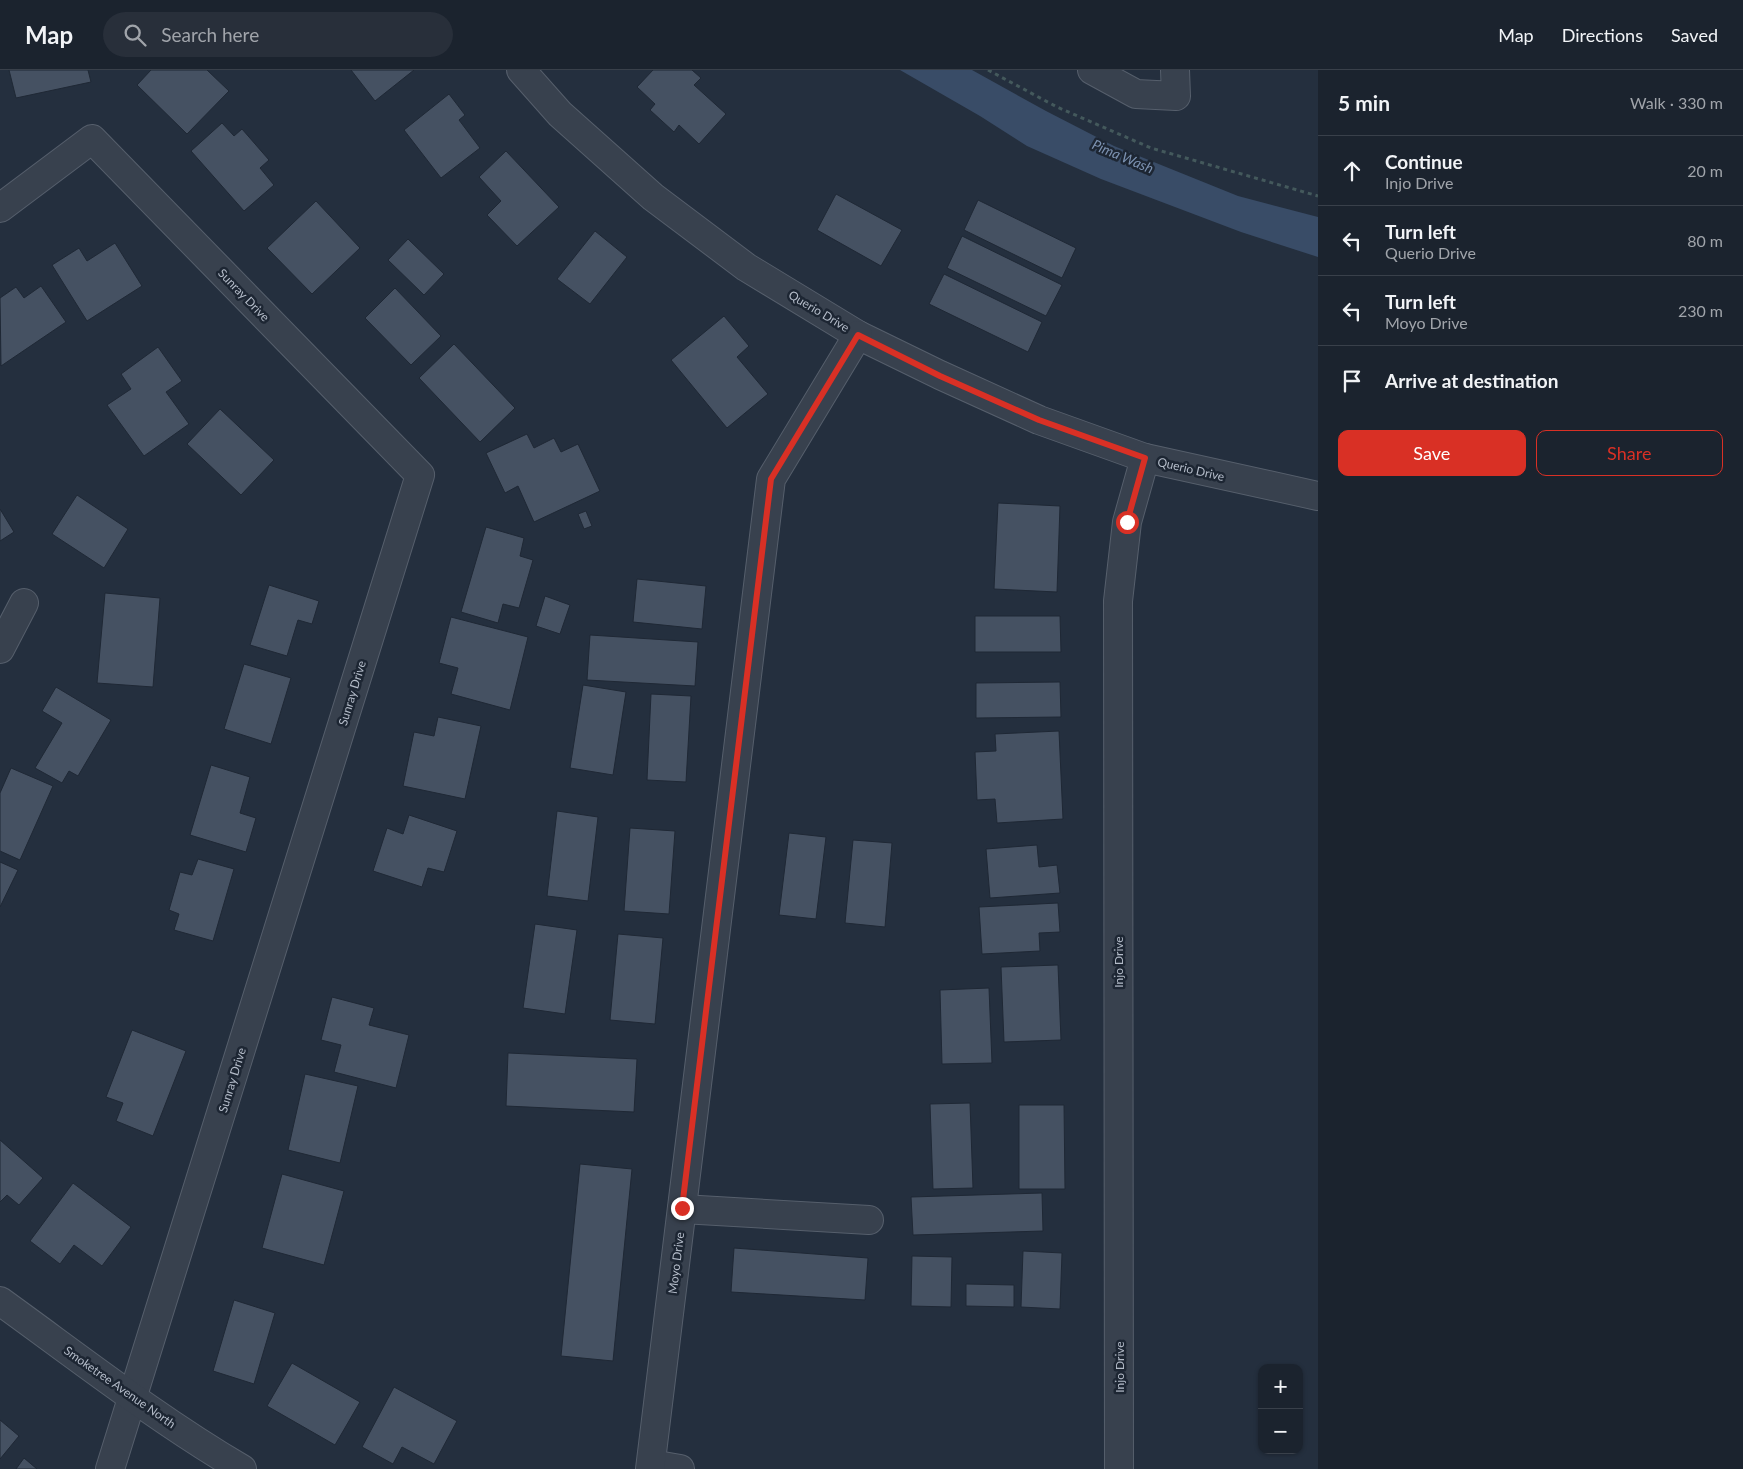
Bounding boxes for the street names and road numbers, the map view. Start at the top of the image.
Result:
street label: Sunray Drive [215,266,273,324]
street label: Querio Drive [786,287,852,335]
street label: Querio Drive [1156,454,1226,484]
street label: Sunray Drive [335,659,369,727]
street label: Injo Drive [1111,936,1126,988]
street label: Sunray Drive [215,1046,249,1114]
street label: Moyo Drive [665,1231,687,1295]
street label: Injo Drive [1112,1341,1127,1393]
street label: Smoketree Avenue North [61,1343,179,1431]

